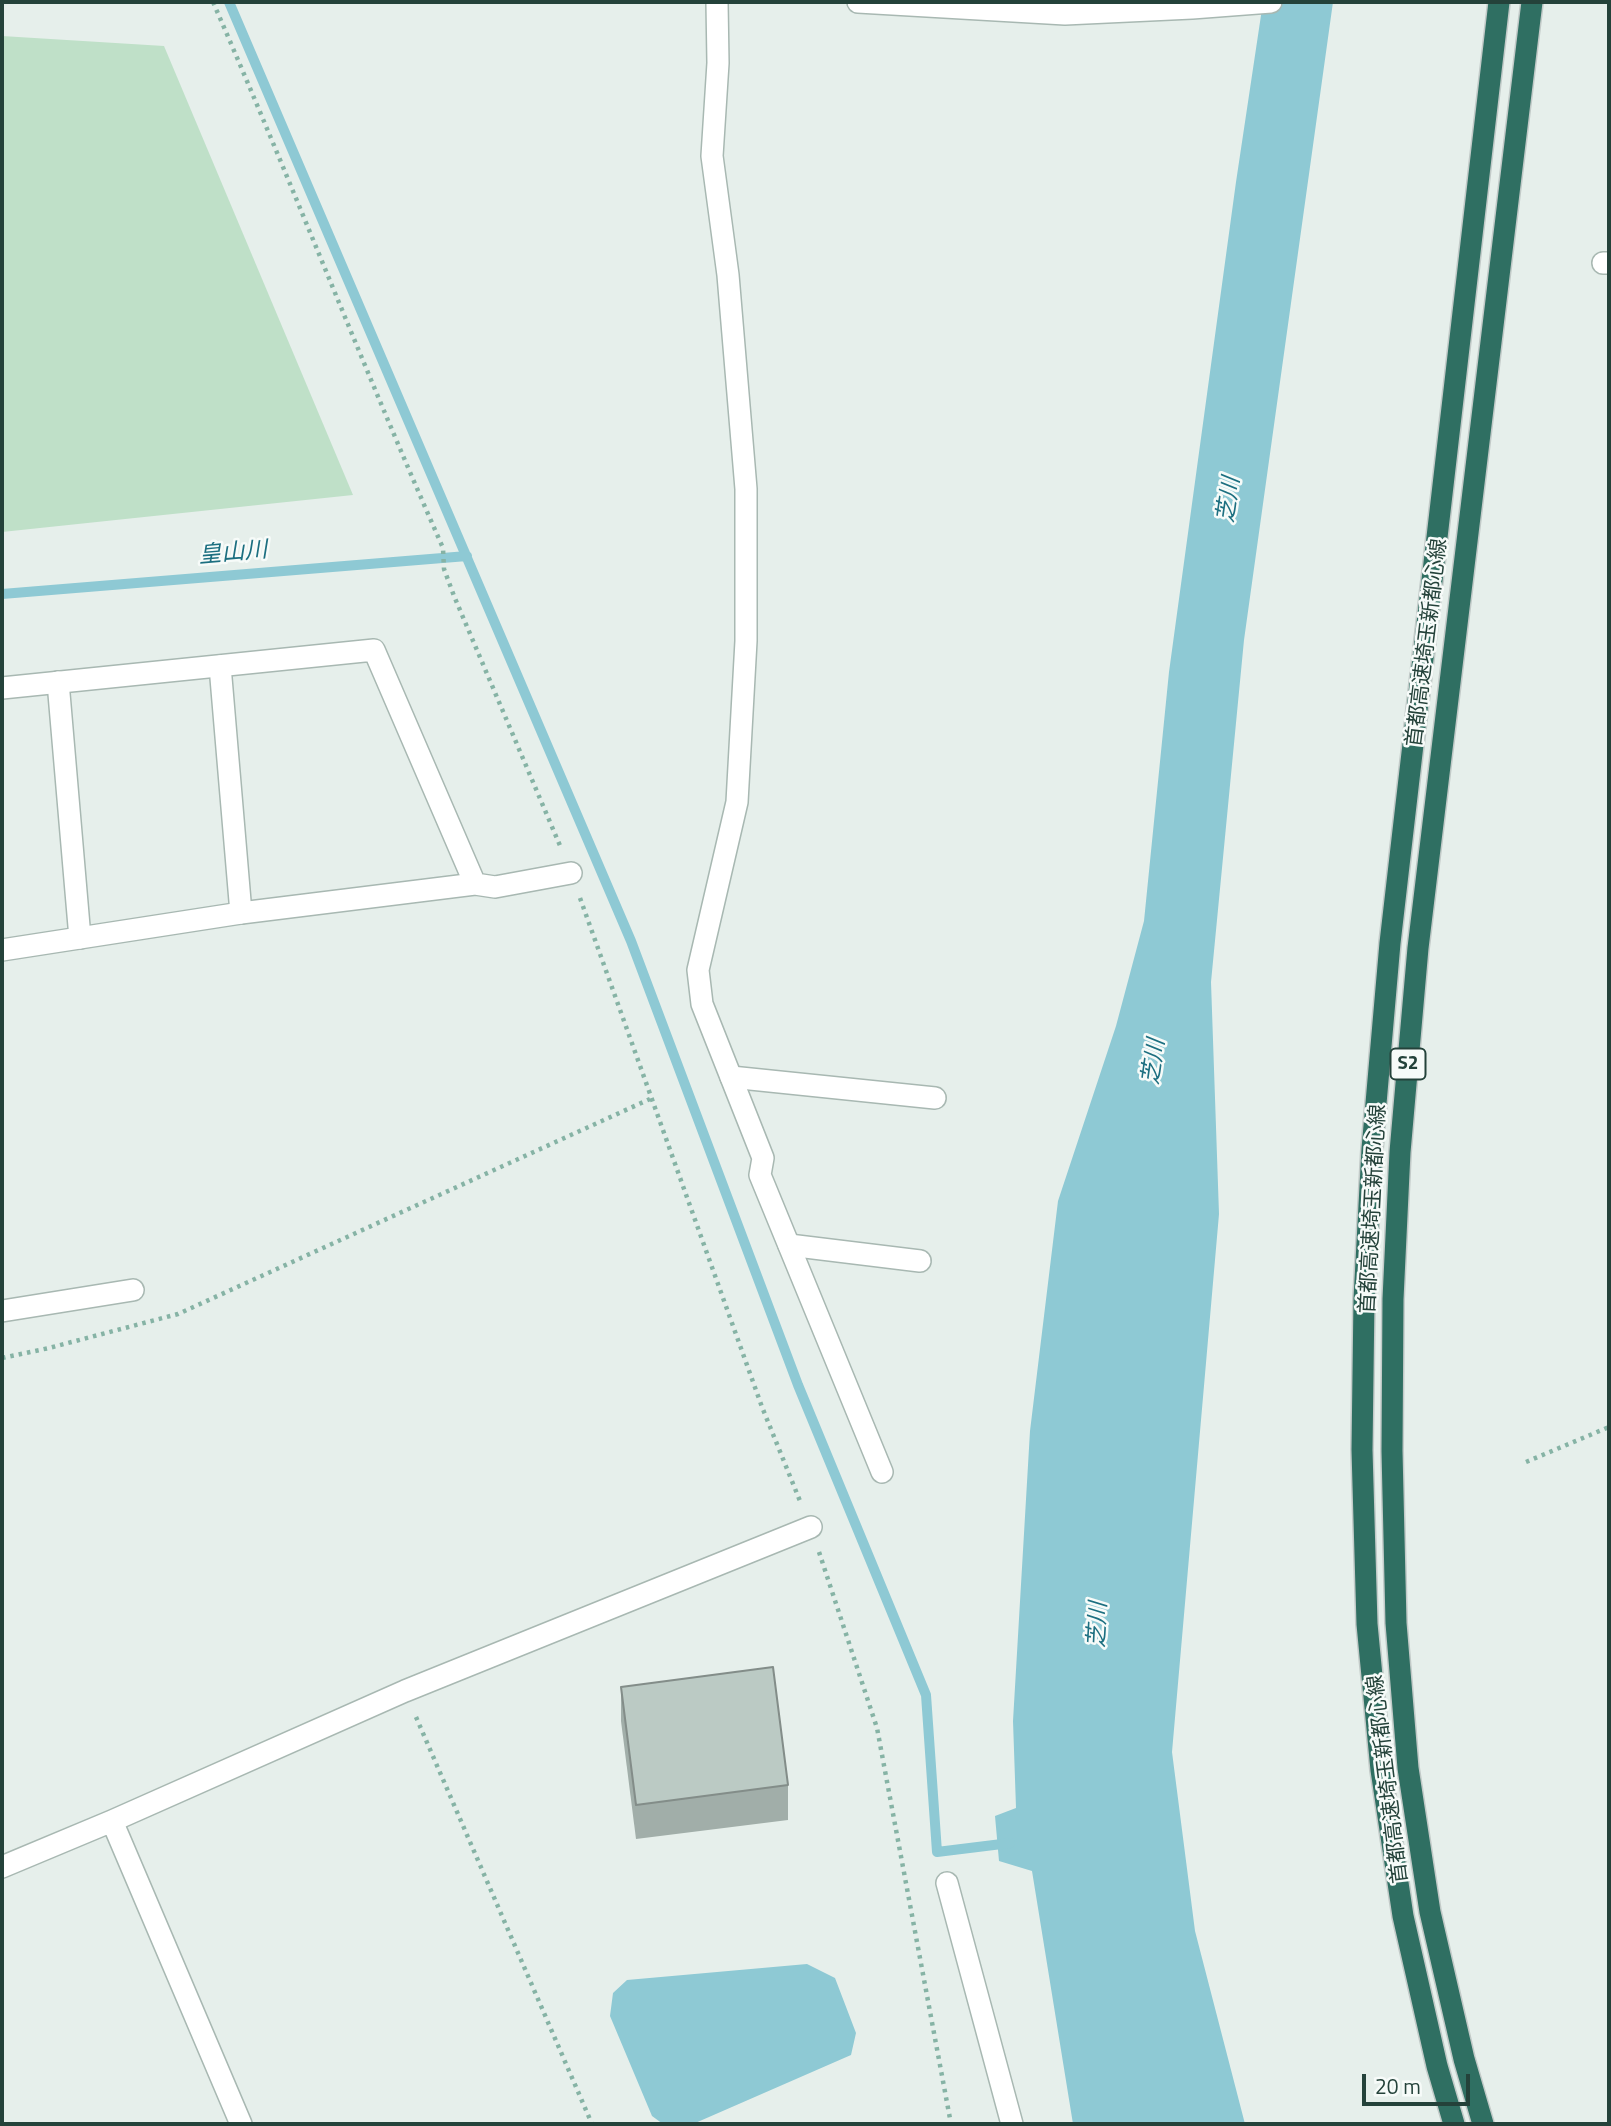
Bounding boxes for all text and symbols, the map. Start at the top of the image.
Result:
water label: 芝川 [1213,475,1247,525]
water label: 皇山川 [197,537,269,571]
street label: 首都高速埼玉新都心線 [1403,537,1453,749]
water label: 芝川 [1138,1037,1172,1087]
road number: S2 [1390,1048,1426,1080]
street label: 首都高速埼玉新都心線 [1356,1103,1392,1315]
water label: 芝川 [1084,1601,1114,1649]
street label: 首都高速埼玉新都心線 [1364,1673,1414,1885]
scale bar [1366,2060,1474,2104]
text: 20 m [1375,2070,1421,2102]

